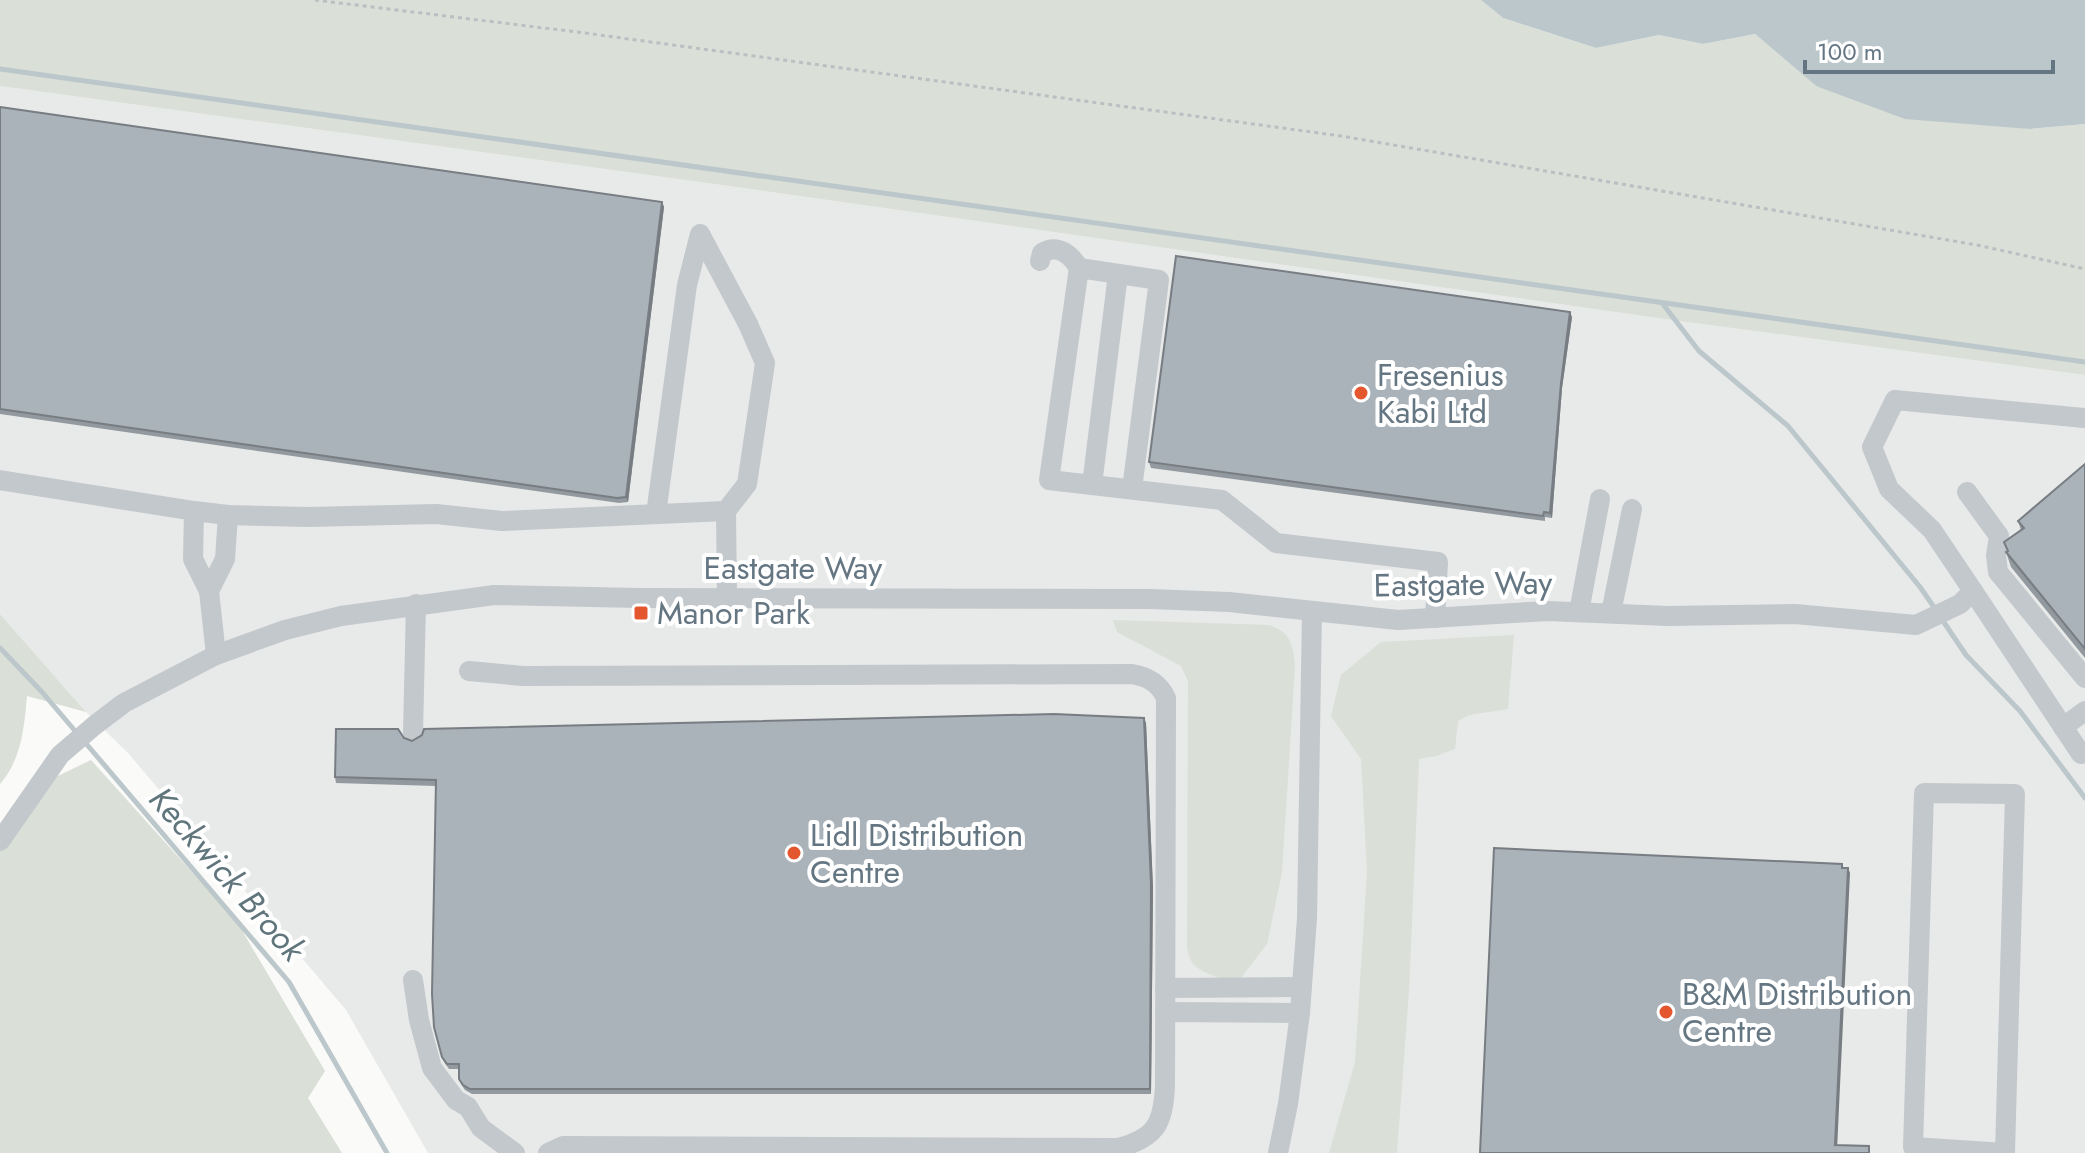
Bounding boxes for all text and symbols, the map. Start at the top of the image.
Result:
scale bar [1805,24,2053,74]
text: 100 m [1817,34,1883,69]
place label: Fresenius Kabi Ltd [1377,352,1504,435]
marker: Fresenius Kabi Ltd [1352,384,1370,402]
street label: Eastgate Way [704,545,883,591]
street label: Eastgate Way [1373,559,1554,609]
place label: Manor Park [657,590,811,636]
marker: Manor Park [632,604,650,622]
water label: Keckwick Brook [137,776,318,973]
place label: Lidl Distribution Centre [810,812,1023,895]
marker: Lidl Distribution Centre [785,844,803,862]
place label: B&M Distribution Centre [1682,971,1912,1054]
marker: B&M Distribution Centre [1657,1003,1675,1021]

